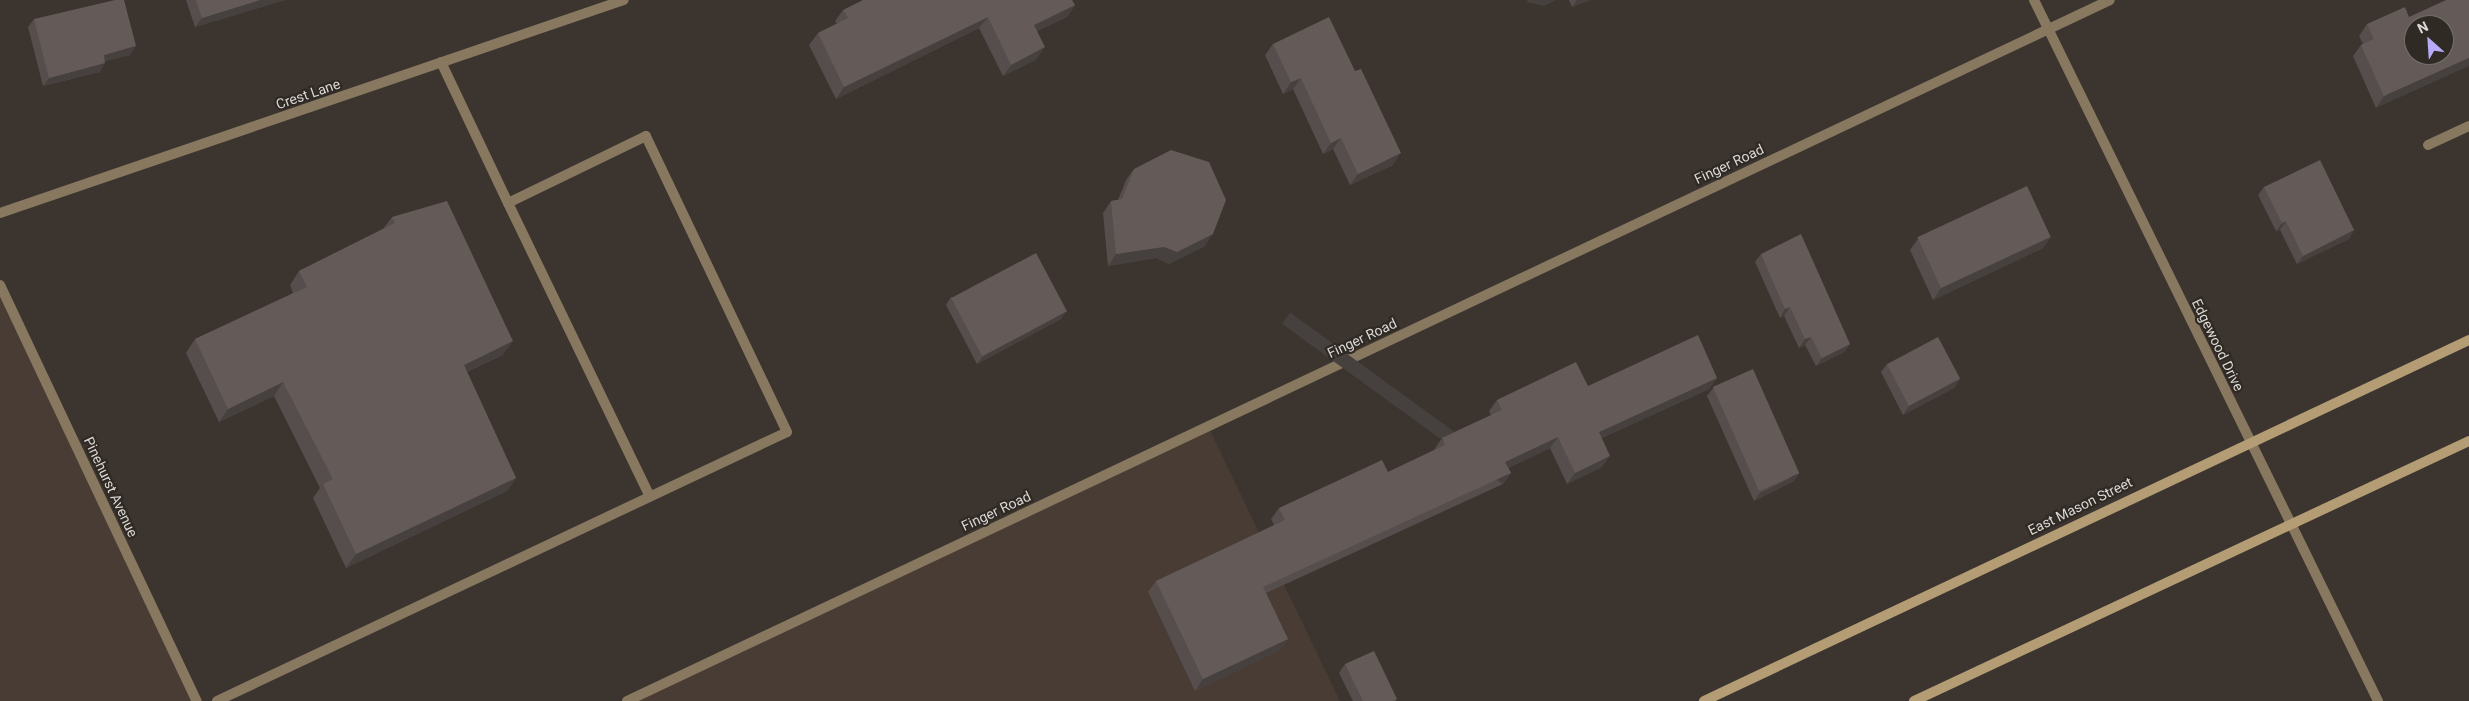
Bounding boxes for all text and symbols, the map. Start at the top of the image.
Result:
north arrow [2404,15,2454,65]
text: N [2415,18,2431,37]
street label: Crest Lane [274,75,342,113]
street label: Finger Road [1692,141,1766,187]
street label: Edgewood Drive [2188,296,2248,394]
street label: Finger Road [1325,315,1399,361]
street label: Pinehurst Avenue [80,434,142,540]
street label: East Mason Street [2025,473,2135,539]
street label: Finger Road [959,488,1033,534]

